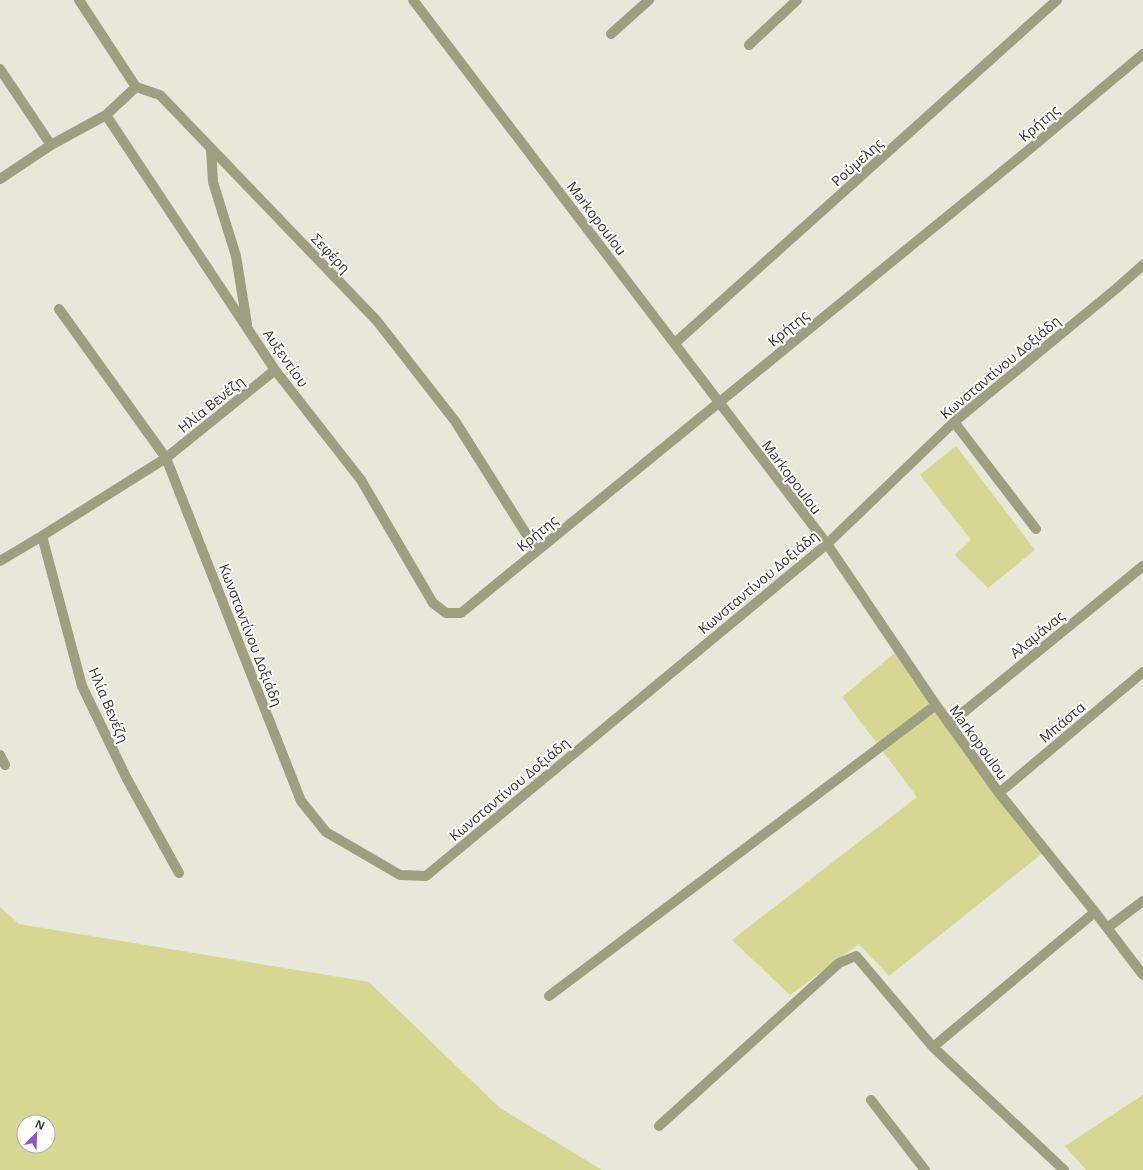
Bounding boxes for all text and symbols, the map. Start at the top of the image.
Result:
street label: Κρήτης [1015,100,1063,146]
street label: Ρούμελης [827,134,887,190]
street label: Markopoulou [563,177,631,259]
street label: Σεφέρη [307,229,355,277]
street label: Κρήτης [764,306,813,350]
street label: Κωνσταντίνου Δοξιάδη [936,311,1064,423]
street label: Αυξεντίου [259,325,313,391]
street label: Ηλία Βενέζη [174,371,248,437]
street label: Markopoulou [758,436,826,518]
street label: Κρήτης [513,511,562,555]
street label: Κωνσταντίνου Δοξιάδη [694,526,822,638]
street label: Κωνσταντίνου Δοξιάδη [215,561,287,709]
street label: Αλαμάνας [1006,606,1068,662]
street label: Ηλία Βενέζη [85,664,133,746]
street label: Μπάστα [1035,697,1089,747]
street label: Markopoulou [945,701,1013,783]
street label: Κωνσταντίνου Δοξιάδη [445,733,573,845]
north arrow [16,1114,56,1154]
text: N [33,1116,47,1133]

